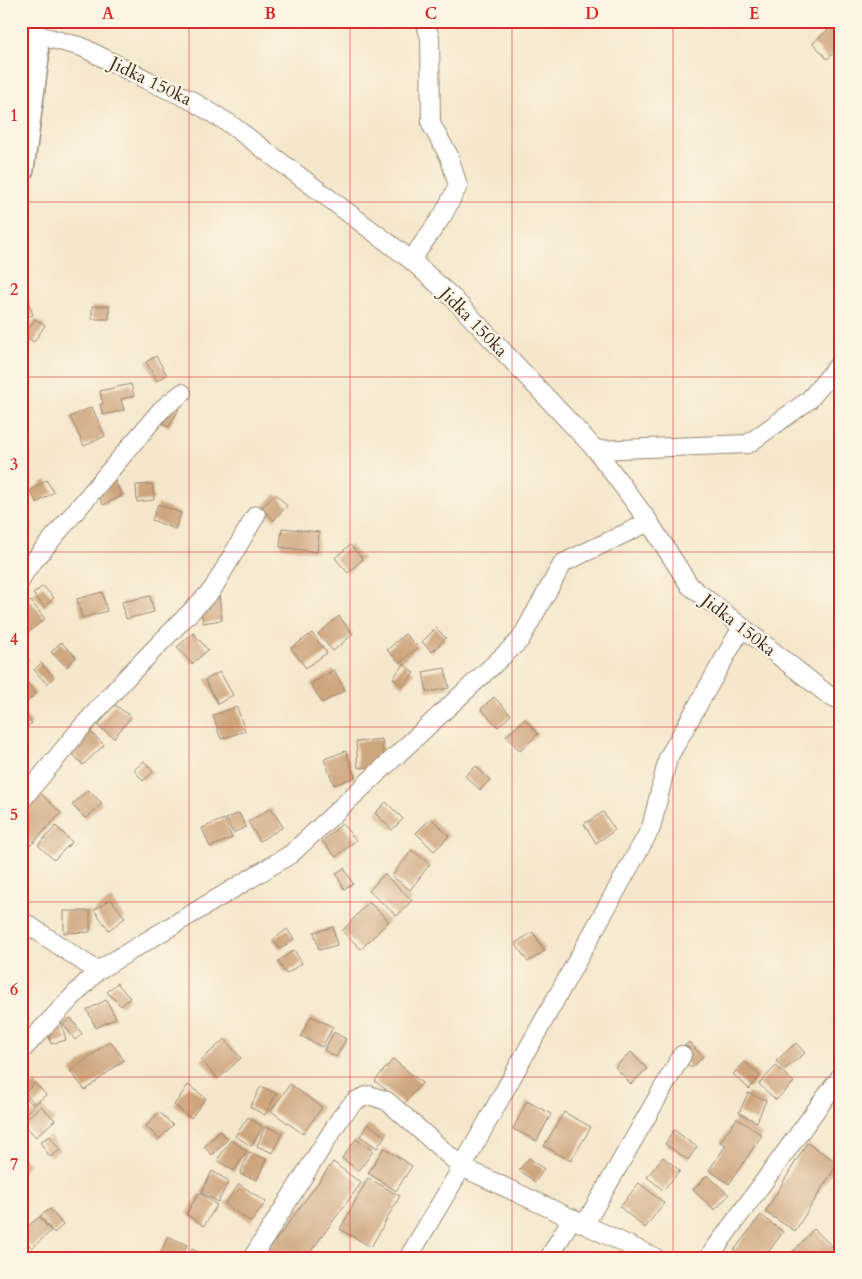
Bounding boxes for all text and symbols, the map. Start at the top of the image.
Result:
text: A [102,3,114,25]
text: B [264,3,276,25]
text: C [425,3,437,25]
text: D [585,3,599,25]
text: E [749,3,759,25]
street label: Jidka 150ka [103,50,196,112]
text: 1 [10,105,18,127]
text: 2 [10,279,18,301]
street label: Jidka 150ka [432,280,513,363]
text: 3 [10,454,18,476]
street label: Jidka 150ka [694,587,781,662]
text: 4 [10,629,18,651]
text: 5 [10,804,18,826]
text: 6 [10,979,18,1001]
text: 7 [10,1154,18,1176]

